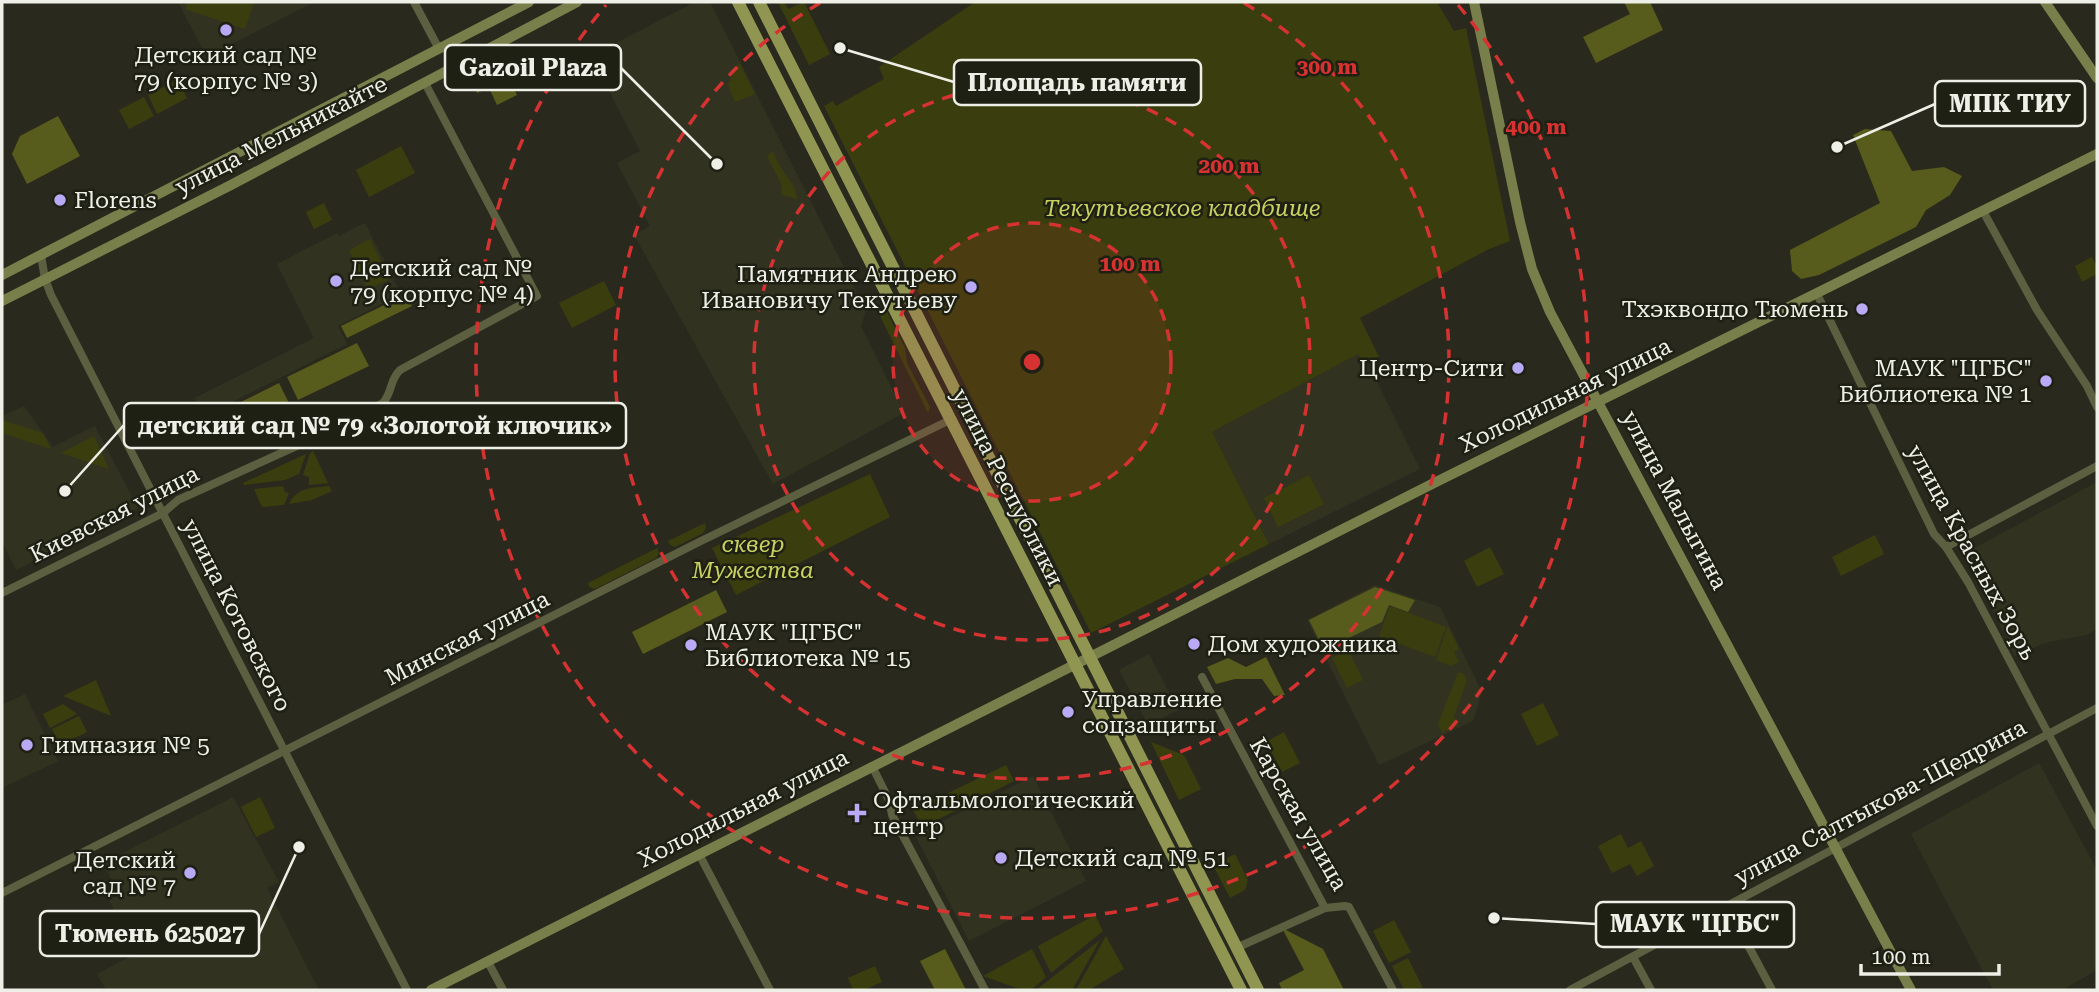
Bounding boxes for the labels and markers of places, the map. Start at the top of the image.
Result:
marker: Детский сад № 79 (корпус № 3) [218,22,234,38]
place label: Детский сад № 79 (корпус № 3) [134,42,318,95]
callout: Gazoil Plaza [445,45,621,90]
callout: Площадь памяти [954,60,1201,105]
callout: МПК ТИУ [1935,81,2085,126]
place label: Florens [74,187,157,214]
marker: Florens [52,192,68,208]
place label: Детский сад № 79 (корпус № 4) [350,255,534,308]
place label: Памятник Андрею Ивановичу Текутьеву [701,261,957,314]
marker: Детский сад № 79 (корпус № 4) [328,273,344,289]
marker: Памятник Андрею Ивановичу Текутьеву [963,279,979,295]
place label: Тхэквондо Тюмень [1622,296,1848,323]
marker: Тхэквондо Тюмень [1854,301,1870,317]
centre of rings [1020,350,1044,374]
place label: Центр-Сити [1359,355,1504,382]
place label: МАУК "ЦГБС" Библиотека № 1 [1839,355,2032,408]
marker: Центр-Сити [1510,360,1526,376]
marker: МАУК "ЦГБС" Библиотека № 1 [2038,373,2054,389]
callout: детский сад № 79 «Золотой ключик» [124,403,626,448]
place label: МАУК "ЦГБС" Библиотека № 15 [705,619,911,672]
place label: Дом художника [1208,631,1398,658]
marker: Дом художника [1186,636,1202,652]
marker: МАУК "ЦГБС" Библиотека № 15 [683,637,699,653]
place label: Управление соцзащиты [1082,686,1222,739]
marker: Управление соцзащиты [1060,704,1076,720]
place label: Гимназия № 5 [41,732,210,759]
marker: Гимназия № 5 [19,737,35,753]
place label: Офтальмологический центр [873,787,1135,840]
marker: Офтальмологический центр [847,803,867,823]
place label: Детский сад № 51 [1015,845,1229,872]
place label: Детский сад № 7 [74,847,176,900]
marker: Детский сад № 51 [993,850,1009,866]
marker: Детский сад № 7 [182,865,198,881]
callout: МАУК "ЦГБС" [1596,902,1794,947]
callout: Тюмень 625027 [40,911,259,956]

